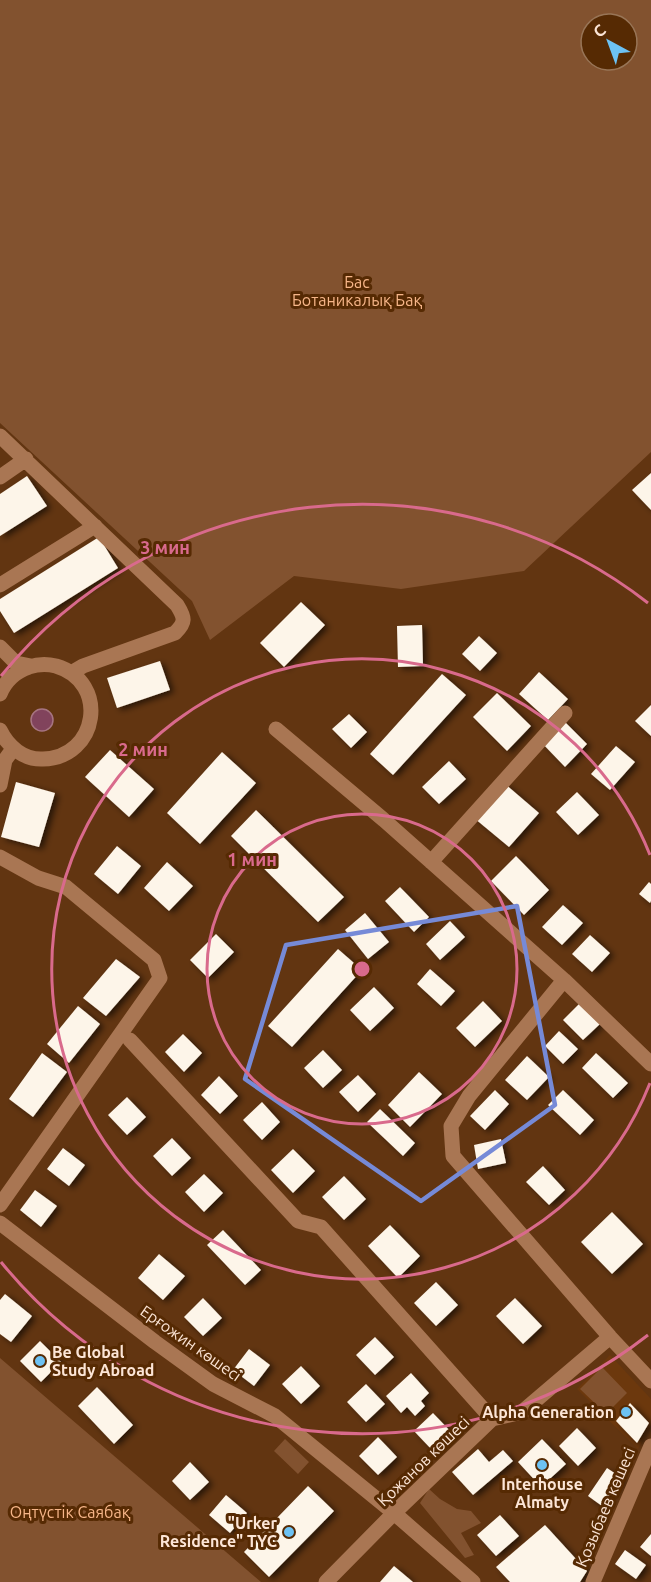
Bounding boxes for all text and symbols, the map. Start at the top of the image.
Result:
north arrow [579,12,639,72]
text: С [589,21,609,41]
park label: Бас Ботаникалық Бақ [292,273,422,309]
text: 3 мин [140,537,190,557]
text: 2 мин [118,739,168,759]
text: 1 мин [227,849,277,869]
centre of rings [352,959,372,979]
street label: Ерғожин көшесі [137,1302,245,1384]
place label: Be Global Study Abroad [52,1343,154,1379]
marker: Be Global Study Abroad [33,1354,47,1368]
place label: Alpha Generation [482,1403,614,1421]
marker: Alpha Generation [619,1405,633,1419]
street label: Қожанов көшесі [373,1413,473,1509]
street label: Қозыбаев көшесі [572,1444,638,1570]
marker: Interhouse Almaty [535,1458,549,1472]
place label: Interhouse Almaty [501,1475,583,1511]
park label: Оңтүстік Саябақ [10,1503,131,1521]
place label: "Urker Residence" ТҮС [160,1514,277,1550]
marker: "Urker Residence" ТҮС [282,1525,296,1539]

